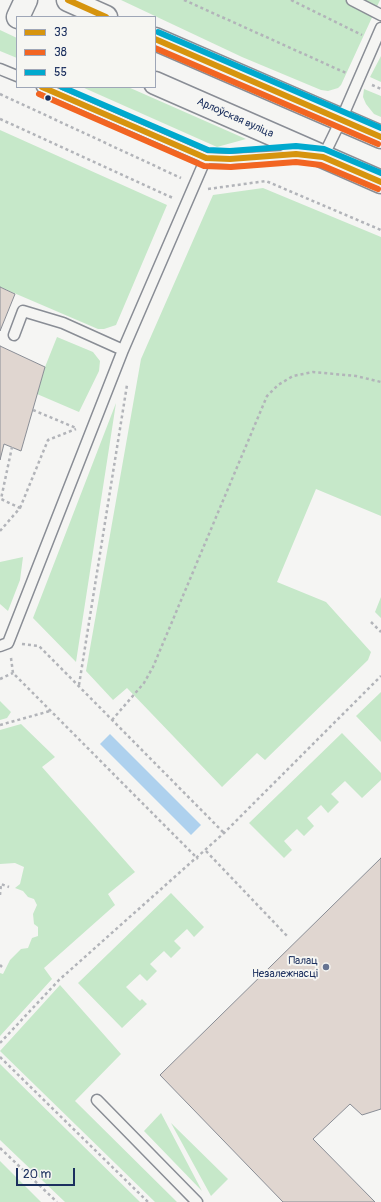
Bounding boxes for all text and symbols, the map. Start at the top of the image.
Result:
legend [16,16,156,88]
text: 33 [54,25,67,40]
text: 38 [54,45,67,60]
text: 55 [54,65,67,80]
unlabelled marker [43,93,53,103]
street label: Арлоўская вуліца [195,95,275,141]
place label: Палац Незалежнасці [252,954,318,980]
marker: Палац Незалежнасці [321,962,331,972]
scale bar [18,1160,77,1186]
text: 20 m [23,1167,51,1182]

